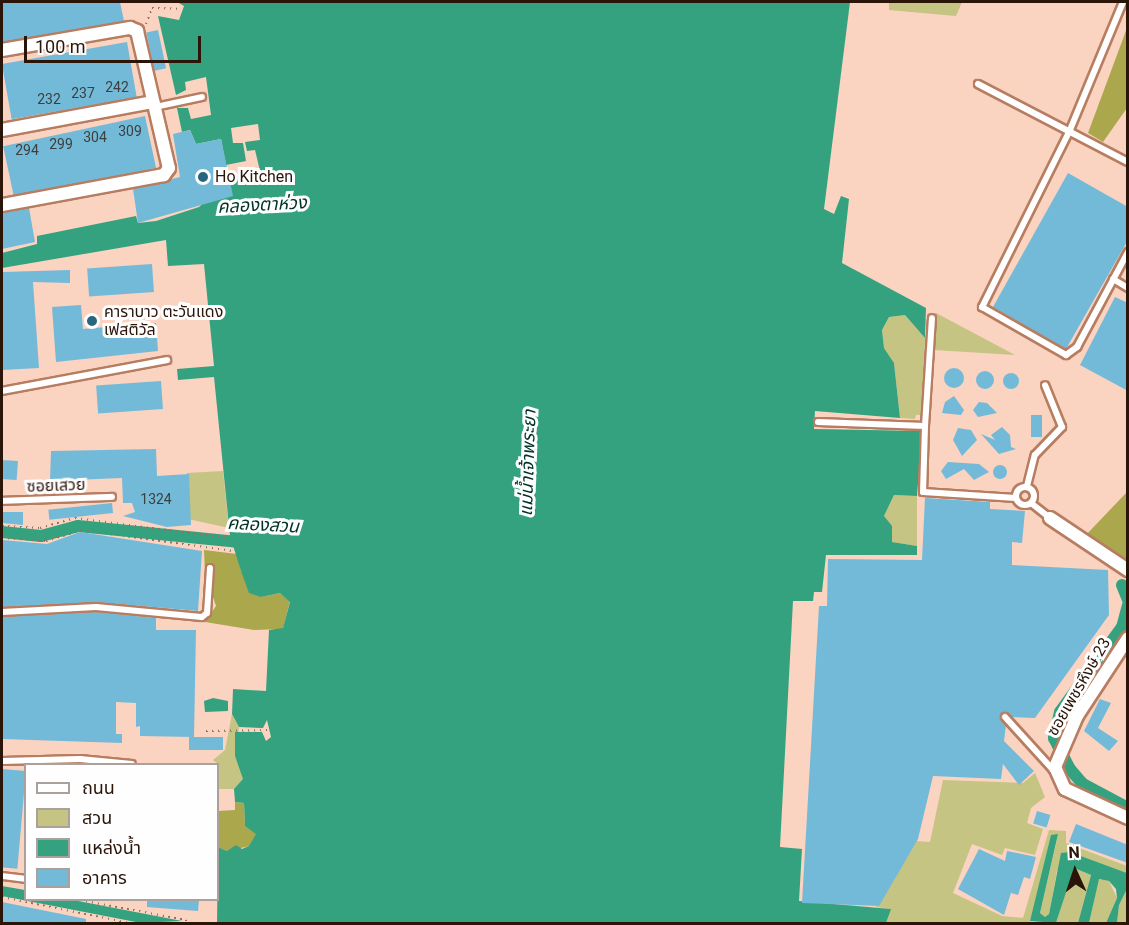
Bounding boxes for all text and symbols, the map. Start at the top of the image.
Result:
scale bar [27,24,204,62]
text: 100 m [35,36,86,57]
house number: 242 [105,79,129,95]
house number: 237 [71,85,95,101]
house number: 232 [37,91,61,107]
house number: 309 [118,123,142,139]
house number: 304 [83,129,107,145]
house number: 299 [49,136,73,152]
house number: 294 [15,142,39,158]
place label: Ho Kitchen [215,167,293,187]
marker: Ho Kitchen [196,170,210,184]
water label: คลองตาห่วง [217,192,307,218]
place label: คาราบาว ตะวันแดง เฟสติวัล [104,302,223,340]
marker: คาราบาว ตะวันแดง เฟสติวัล [85,314,99,328]
water label: แม่น้ำเจ้าพระยา [515,409,541,517]
street label: ซอยเสวย [26,475,86,497]
house number: 1324 [140,491,172,507]
water label: คลองสวน [227,512,299,538]
street label: ซอยเพชรหึงษ์ 23 [1043,635,1115,739]
legend [24,763,219,901]
text: ถนน [82,777,115,798]
text: สวน [82,807,112,828]
text: แหล่งน้ำ [82,837,141,858]
north arrow [1045,841,1105,901]
text: N [1068,843,1080,862]
text: อาคาร [82,867,127,888]

